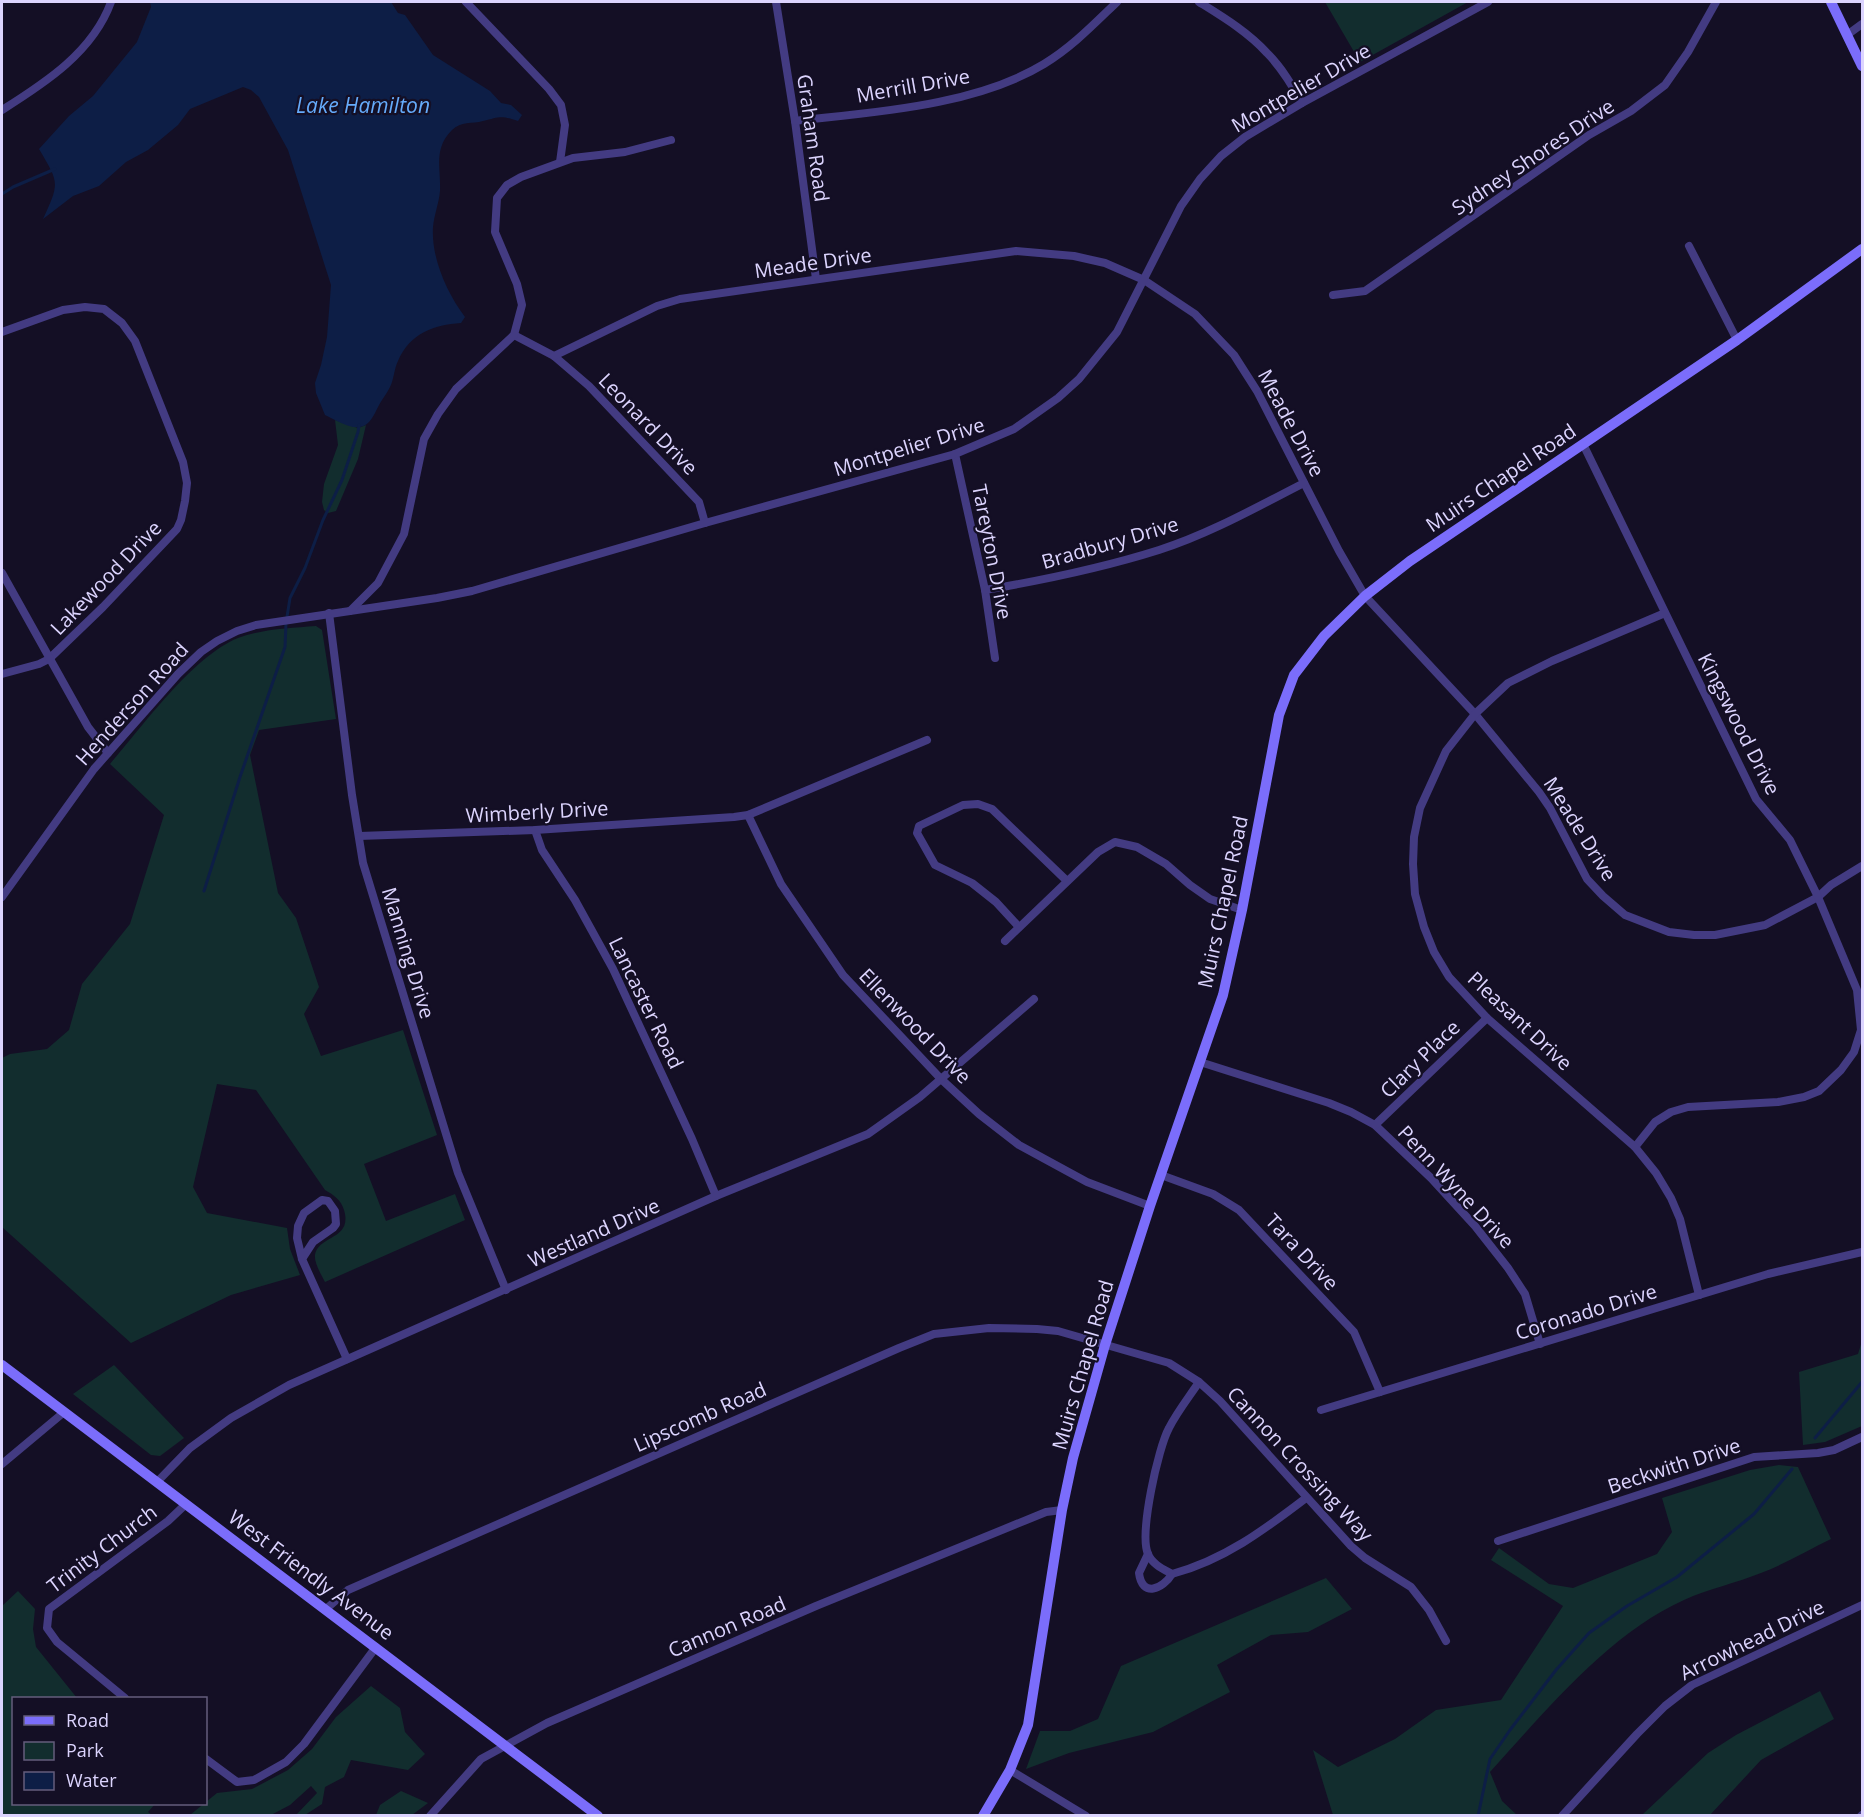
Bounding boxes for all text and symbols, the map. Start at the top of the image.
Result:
street label: Montpelier Drive [1226,37,1375,138]
street label: Merrill Drive [854,62,972,109]
street label: Graham Road [791,72,836,204]
water label: Lake Hamilton [296,91,430,119]
street label: Sydney Shores Drive [1446,92,1619,221]
street label: Meade Drive [753,241,873,284]
street label: Meade Drive [1252,364,1331,481]
street label: Leonard Drive [593,367,704,480]
street label: Montpelier Drive [830,411,988,482]
street label: Muirs Chapel Road [1420,417,1581,538]
street label: Tareyton Drive [966,482,1019,622]
street label: Bradbury Drive [1038,510,1181,575]
street label: Lakewood Drive [44,515,167,641]
street label: Henderson Road [69,636,194,771]
street label: Kingswood Drive [1692,648,1787,799]
street label: Meade Drive [1538,772,1623,886]
street label: Wimberly Drive [465,794,609,829]
street label: Muirs Chapel Road [1191,813,1254,991]
street label: Manning Drive [376,884,441,1022]
street label: Lancaster Road [603,932,690,1073]
street label: Ellenwood Drive [853,962,977,1089]
street label: Pleasant Drive [1462,965,1578,1076]
street label: Clary Place [1374,1014,1465,1103]
street label: Penn Wyne Drive [1392,1119,1521,1254]
street label: Westland Drive [524,1192,664,1274]
street label: Tara Drive [1260,1208,1345,1296]
street label: Muirs Chapel Road [1045,1277,1120,1453]
street label: Coronado Drive [1512,1277,1660,1346]
street label: Lipscomb Road [629,1375,770,1458]
street label: Cannon Crossing Way [1221,1380,1380,1548]
street label: Beckwith Drive [1604,1431,1744,1500]
street label: Trinity Church [41,1498,162,1599]
street label: West Friendly Avenue [223,1503,400,1646]
street label: Cannon Road [664,1590,790,1663]
street label: Arrowhead Drive [1675,1593,1828,1686]
legend [12,1697,207,1805]
text: Road [66,1708,109,1732]
text: Park [66,1738,104,1762]
text: Water [66,1768,117,1792]

